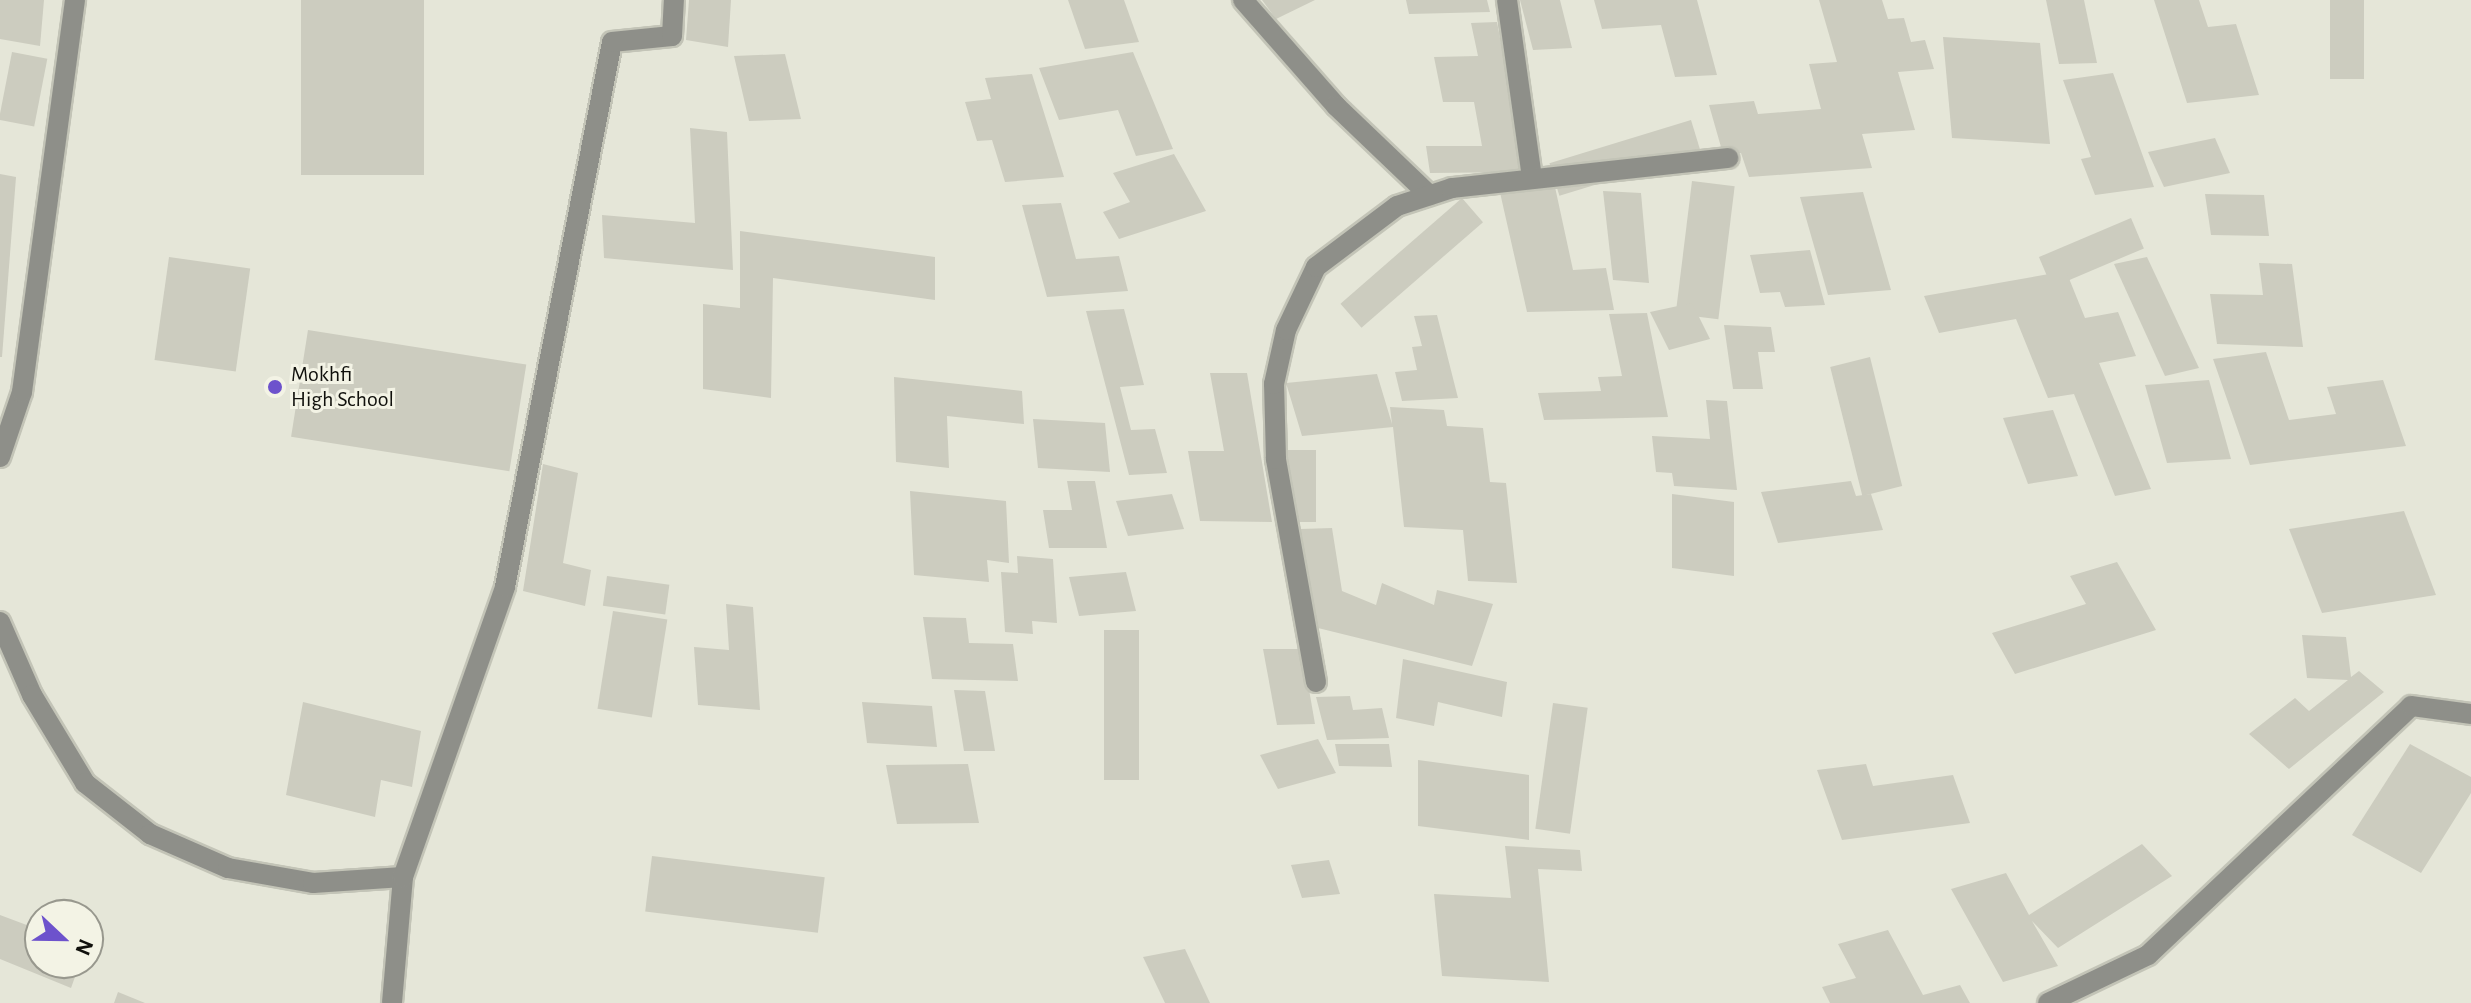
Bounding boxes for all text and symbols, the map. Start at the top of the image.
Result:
place label: Mokhfi High School [291,361,394,412]
marker: Mokhfi High School [266,378,284,396]
north arrow [24,899,104,979]
text: N [71,936,97,958]

